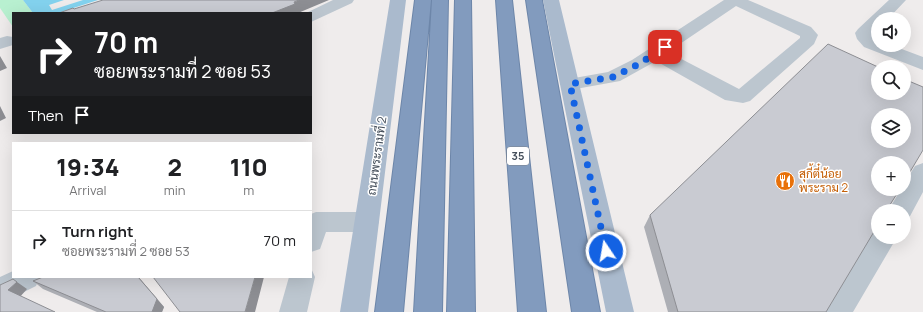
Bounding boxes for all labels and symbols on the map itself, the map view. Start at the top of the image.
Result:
pin [648,30,682,64]
street label: ถนนพระรามที่ 2 [361,115,390,196]
road number: 35 [507,147,529,165]
place label: สุกี้ตี๋น้อย พระราม 2 [799,163,848,196]
restaurant icon: สุกี้ตี๋น้อย พระราม 2 [774,170,796,192]
position arrow [585,230,627,272]

